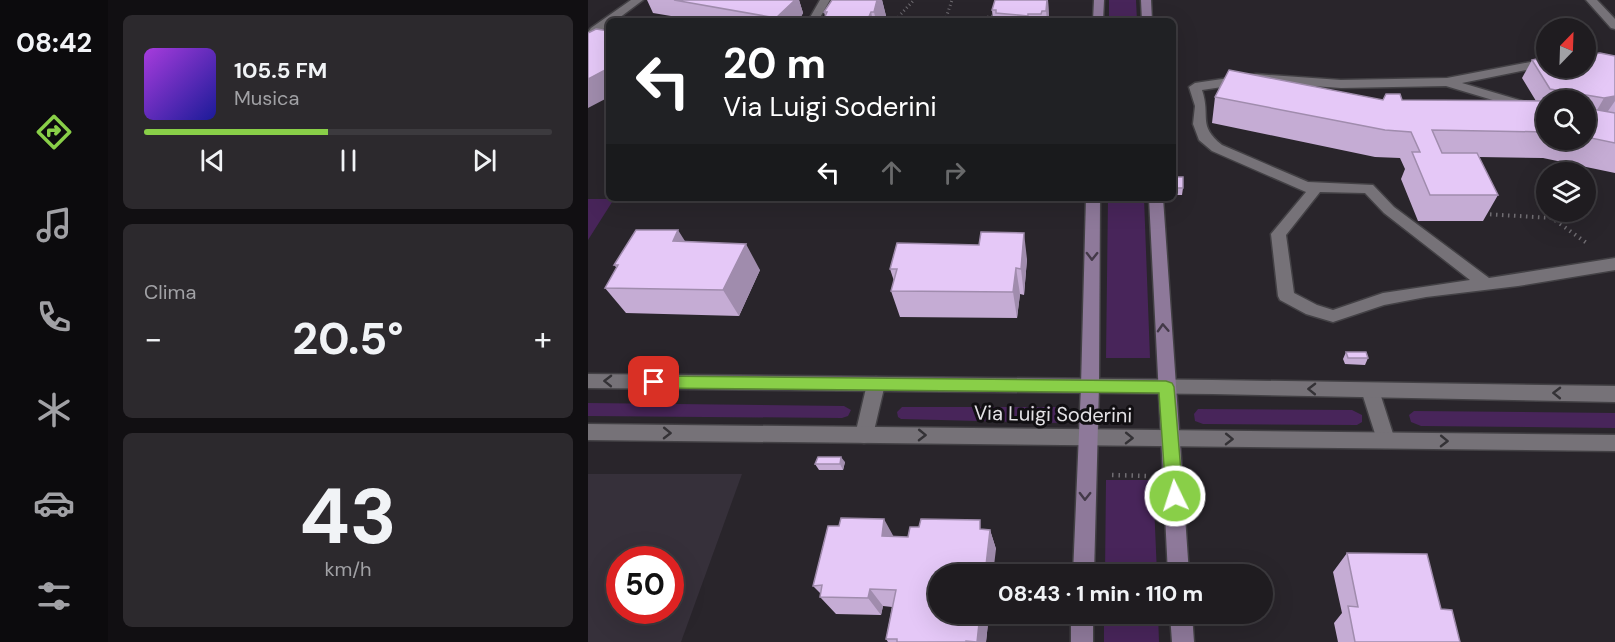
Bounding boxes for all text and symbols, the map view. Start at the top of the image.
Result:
north arrow [1536,18,1596,78]
map controls [1536,18,1596,222]
text: 08:42 [16,25,92,60]
text: 20 m [723,36,826,91]
icon: left [624,42,702,120]
text: 105.5 FM [234,56,327,85]
text: Musica [234,85,299,111]
text: Via Luigi Soderini [723,89,937,124]
button: search [1536,90,1596,150]
icon: directions [33,111,75,153]
icon: previous [196,144,229,177]
icon: pause [332,144,365,177]
icon: next [468,144,501,177]
icon: left [812,156,845,189]
icon: ahead [875,156,908,189]
icon: right [938,156,971,189]
button: layers [1536,162,1596,222]
icon: music [33,204,75,246]
one-way arrow [1086,252,1098,261]
text: Clima [144,279,196,305]
icon: phone [33,296,75,338]
text: 20.5° [292,309,404,368]
text: − [144,317,162,360]
text: + [534,317,552,360]
one-way arrow [1157,324,1170,333]
pin [628,356,679,407]
icon: arrive [637,365,670,398]
one-way arrow [603,375,612,387]
one-way arrow [1307,383,1316,395]
one-way arrow [1552,387,1561,399]
icon: climate [33,389,75,431]
street label: Via Luigi Soderini [974,400,1132,428]
one-way arrow [663,427,672,439]
one-way arrow [918,429,927,441]
one-way arrow [1125,432,1134,444]
one-way arrow [1225,433,1234,445]
one-way arrow [1440,435,1449,447]
position arrow [1143,464,1207,528]
text: 43 [299,466,397,567]
icon: car [33,482,75,524]
one-way arrow [1079,491,1091,500]
speed limit sign: 50 [606,546,684,624]
text: km/h [324,556,372,582]
icon: filters [33,575,75,617]
text: 08:43 · 1 min · 110 m [998,579,1203,608]

